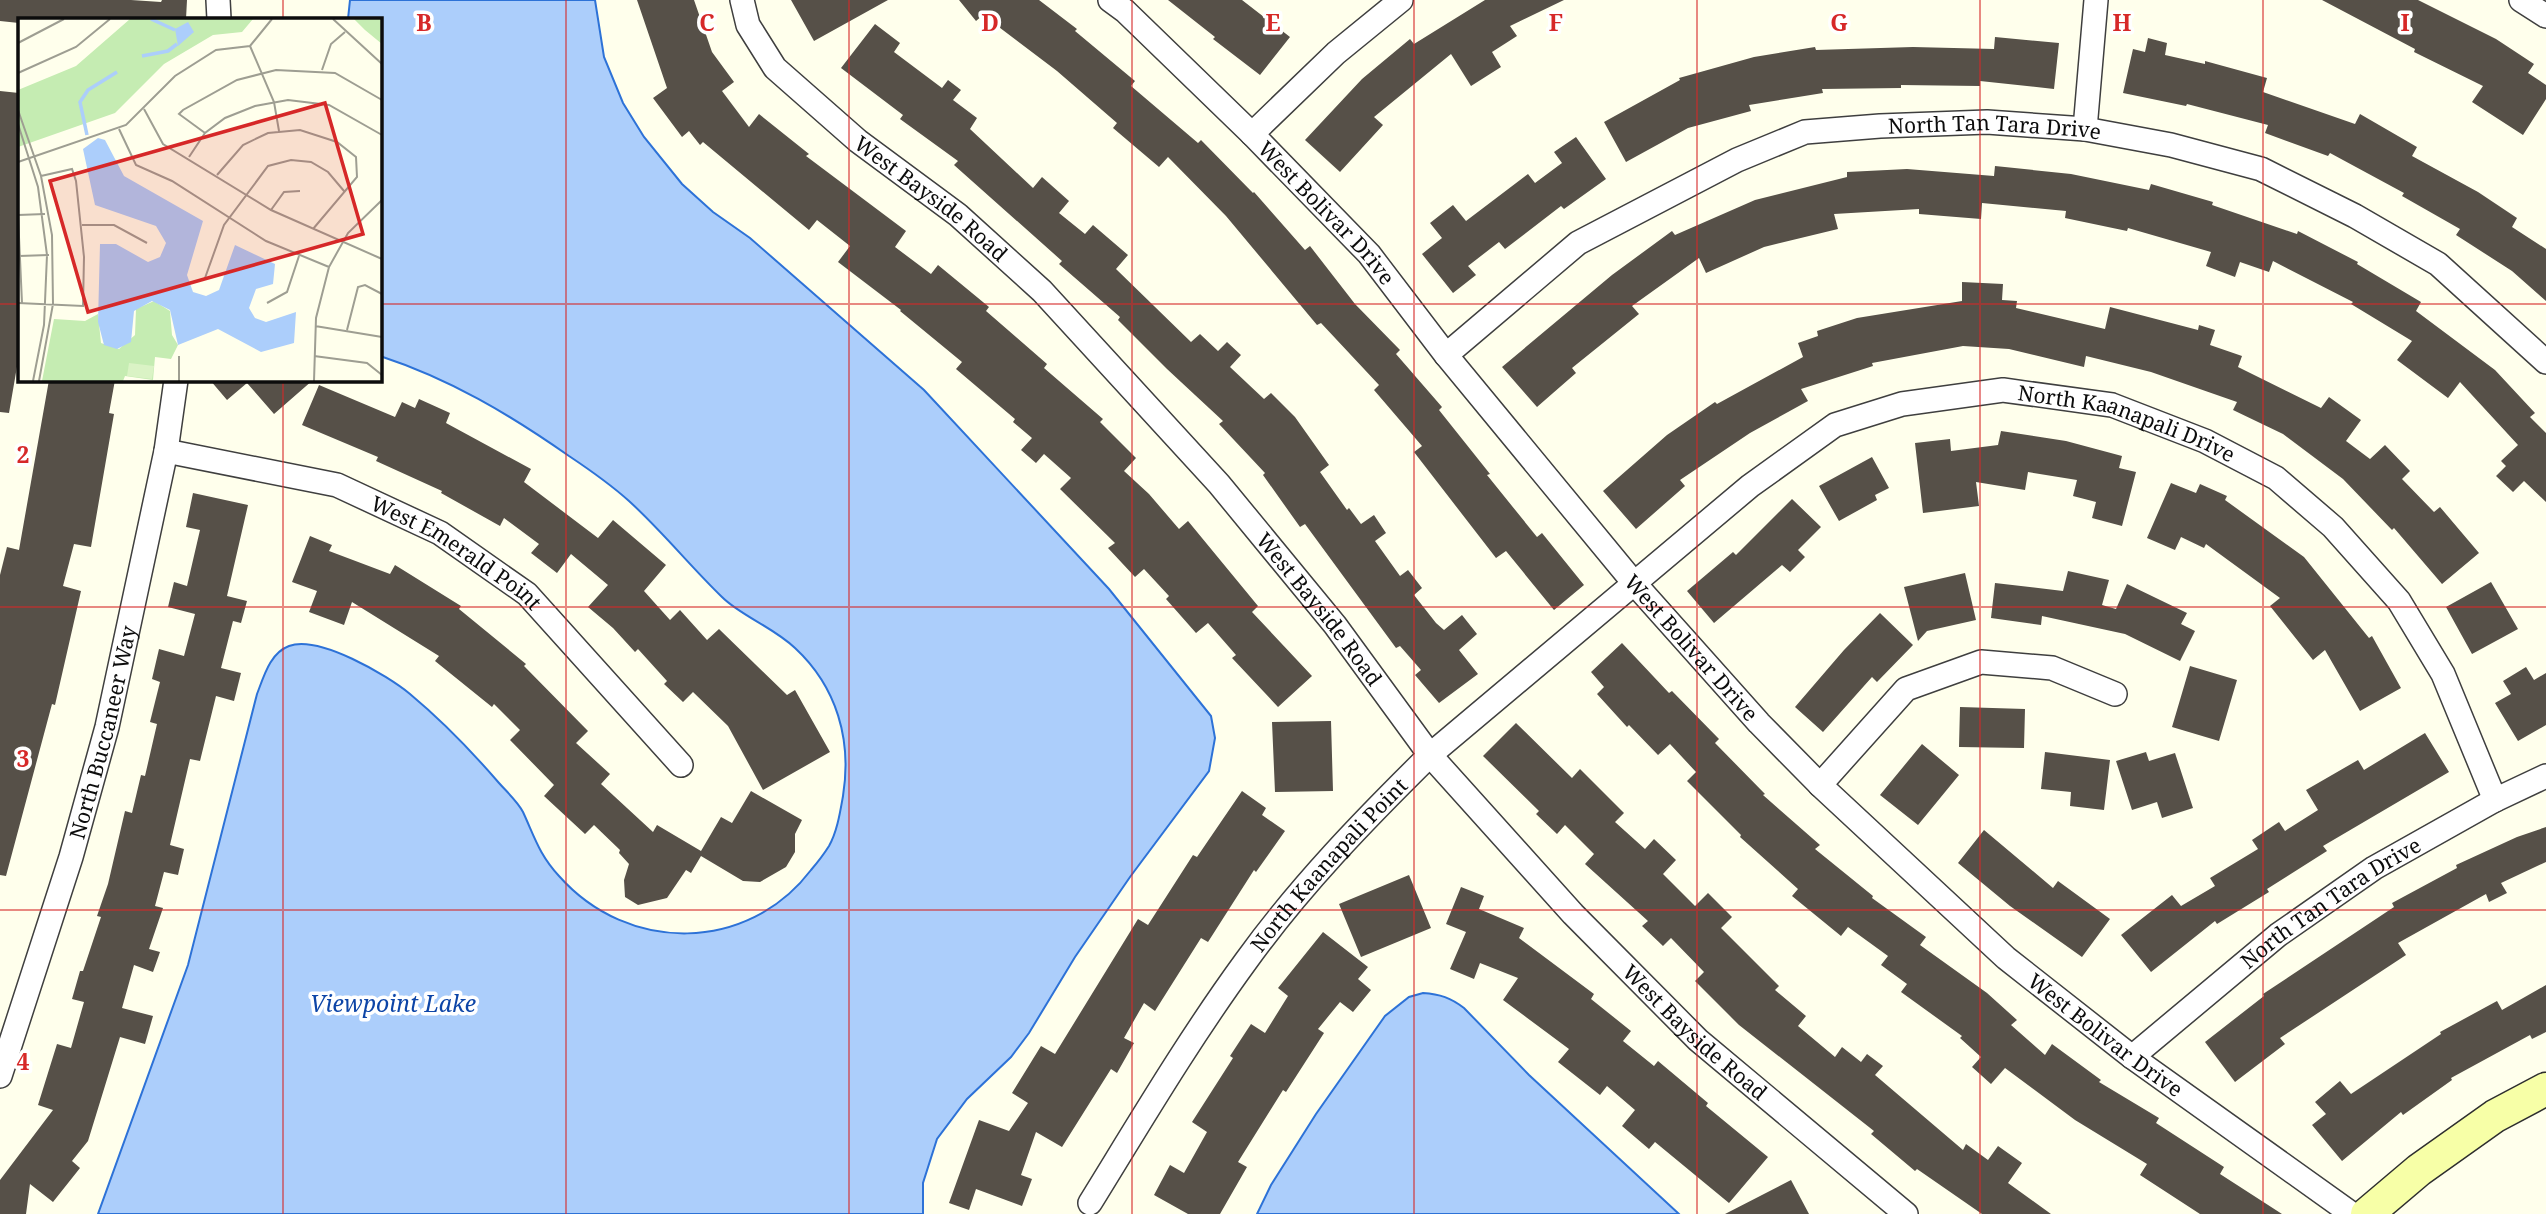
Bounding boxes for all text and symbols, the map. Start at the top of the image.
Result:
text: B [416,6,432,38]
text: C [699,6,715,38]
text: D [981,6,999,38]
text: E [1265,6,1281,38]
text: F [1549,6,1563,38]
text: G [1830,6,1848,38]
text: H [2113,6,2132,38]
text: I [2400,6,2410,38]
inset map [18,18,382,382]
street label: North Tan Tara Drive [1887,108,2104,146]
street label: West Bayside Road [849,129,1014,267]
street label: West Bolivar Drive [1252,135,1401,290]
street label: North Kaanapali Drive [2016,378,2240,468]
text: 2 [17,438,30,470]
street label: West Emerald Point [366,489,548,616]
street label: West Bayside Road [1250,526,1389,691]
street label: West Bolivar Drive [1618,568,1765,727]
street label: North Buccaneer Way [63,623,142,842]
text: 3 [17,742,30,774]
street label: North Kaanapali Point [1244,772,1413,957]
street label: North Tan Tara Drive [2234,831,2426,975]
street label: West Bayside Road [1617,958,1773,1106]
street label: West Bolivar Drive [2022,967,2189,1103]
water label: Viewpoint Lake [310,987,476,1019]
text: 4 [17,1045,30,1077]

